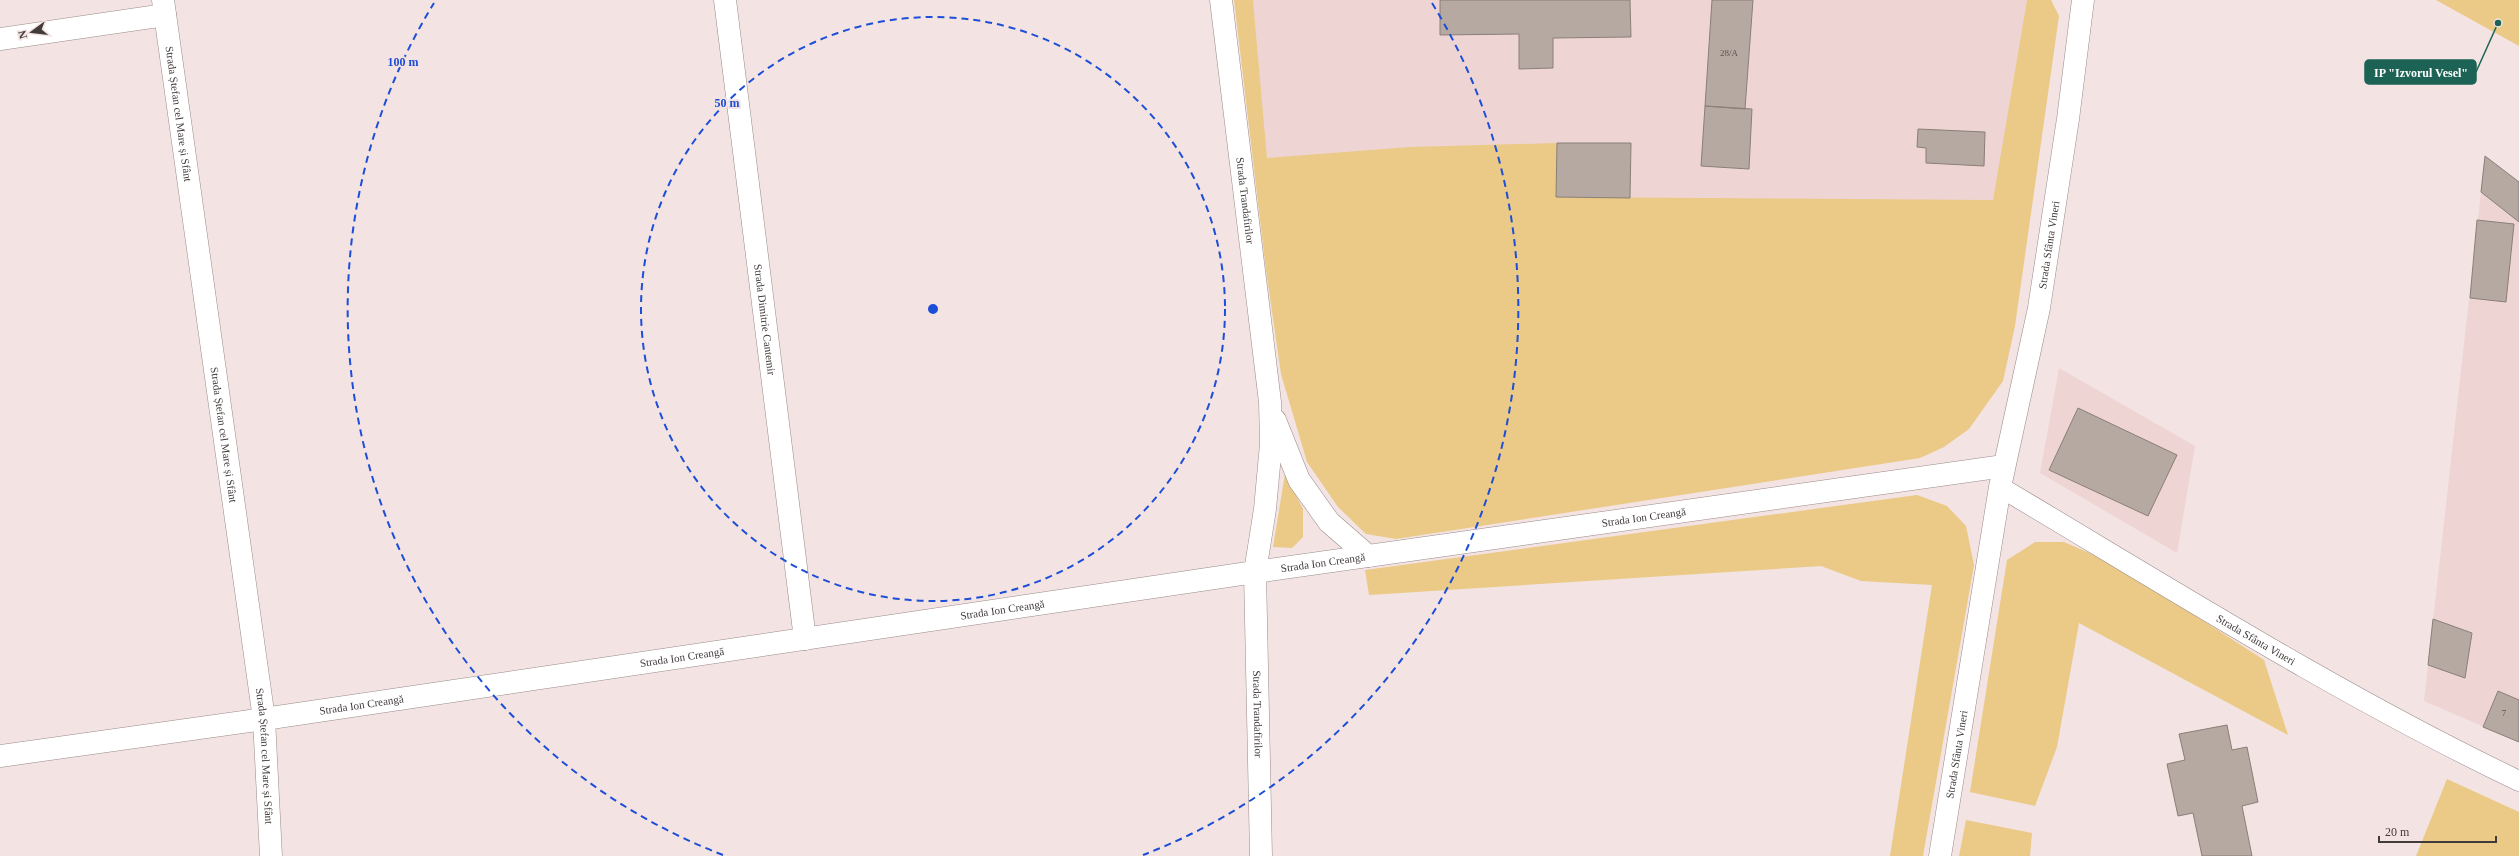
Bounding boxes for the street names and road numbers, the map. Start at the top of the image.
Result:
street label: Strada Ștefan cel Mare și Sfânt [164,45,194,182]
street label: Strada Trandafirilor [1234,157,1257,245]
street label: Strada Sfânta Vineri [2036,200,2061,290]
street label: Strada Dimitrie Cantemir [752,263,778,376]
street label: Strada Ștefan cel Mare și Sfânt [209,366,240,503]
street label: Strada Ion Creangă [1601,505,1687,529]
street label: Strada Ion Creangă [1280,550,1366,574]
street label: Strada Ion Creangă [959,597,1045,622]
street label: Strada Sfânta Vineri [2214,612,2297,667]
street label: Strada Ion Creangă [639,645,725,669]
street label: Strada Trandafirilor [1251,670,1265,758]
street label: Strada Ștefan cel Mare și Sfânt [254,687,275,824]
street label: Strada Ion Creangă [318,692,404,717]
street label: Strada Sfânta Vineri [1943,709,1970,799]

